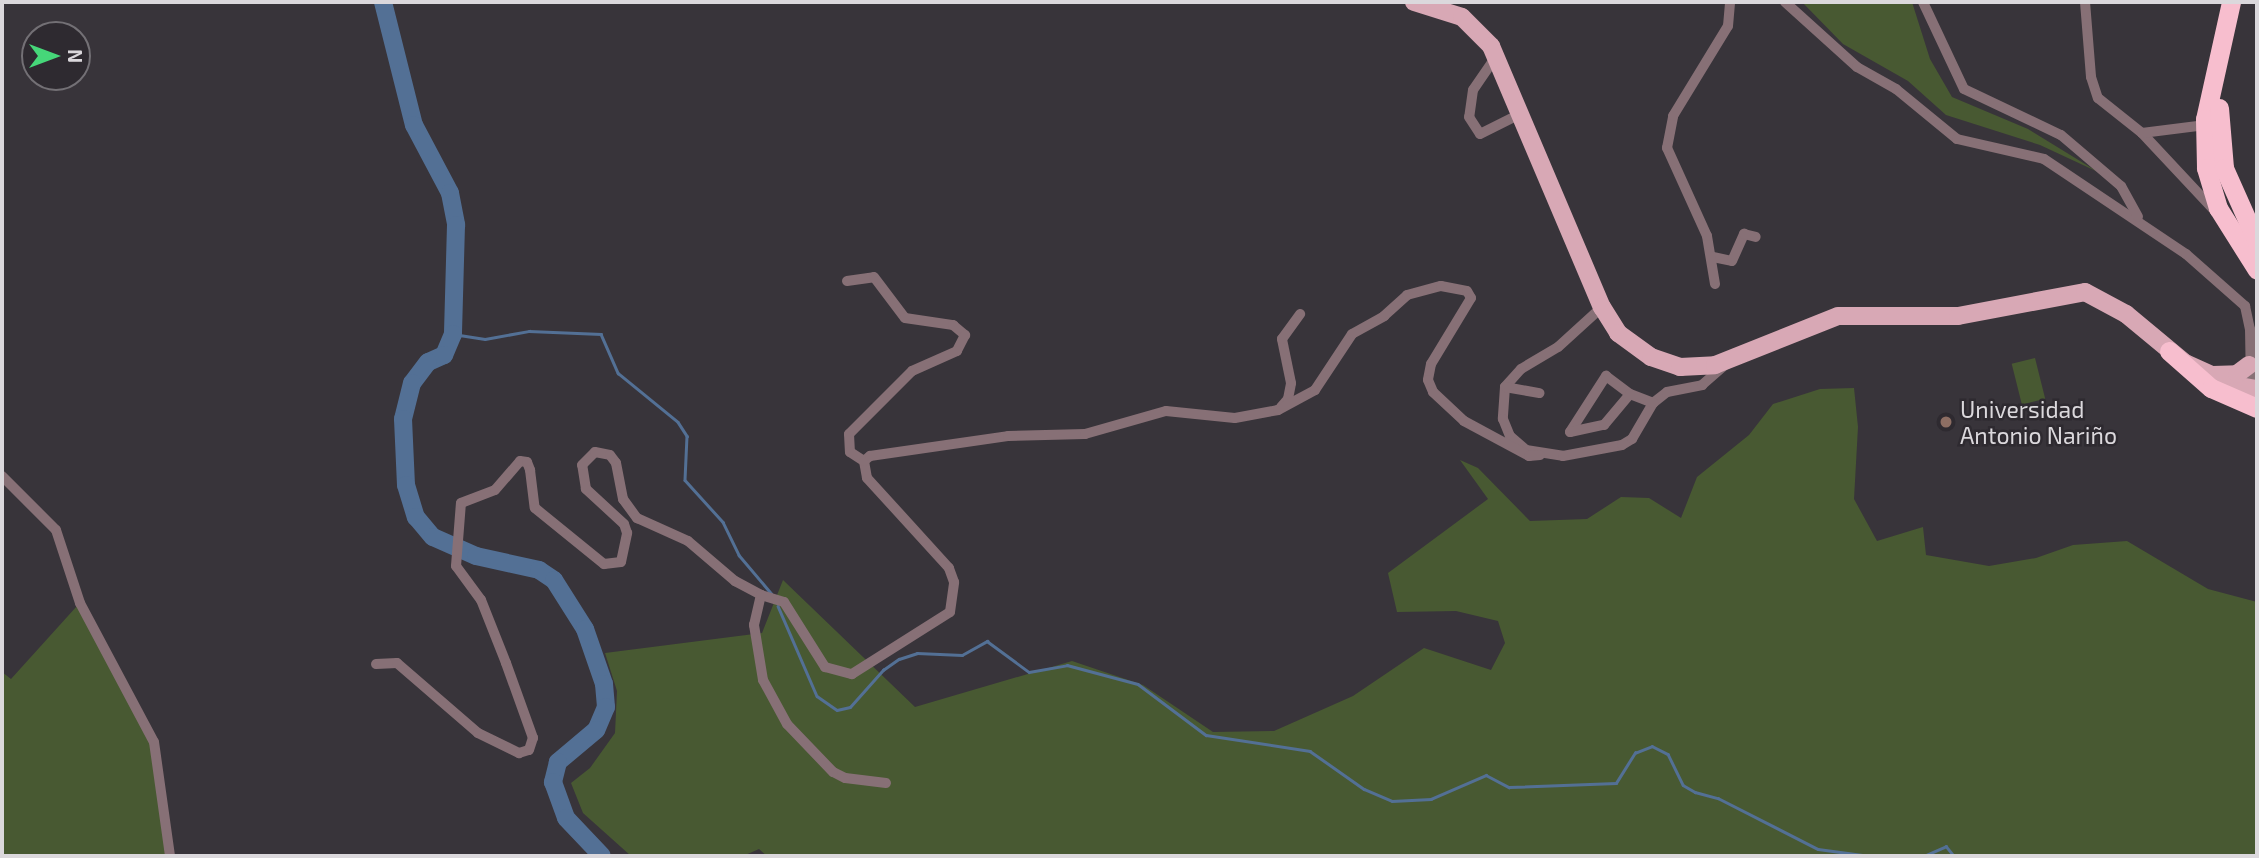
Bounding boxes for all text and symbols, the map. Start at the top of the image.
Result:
north arrow [21,21,91,91]
text: N [64,49,87,63]
place label: Universidad Antonio Nariño [1960,395,2117,449]
marker: Universidad Antonio Nariño [1938,414,1954,430]

